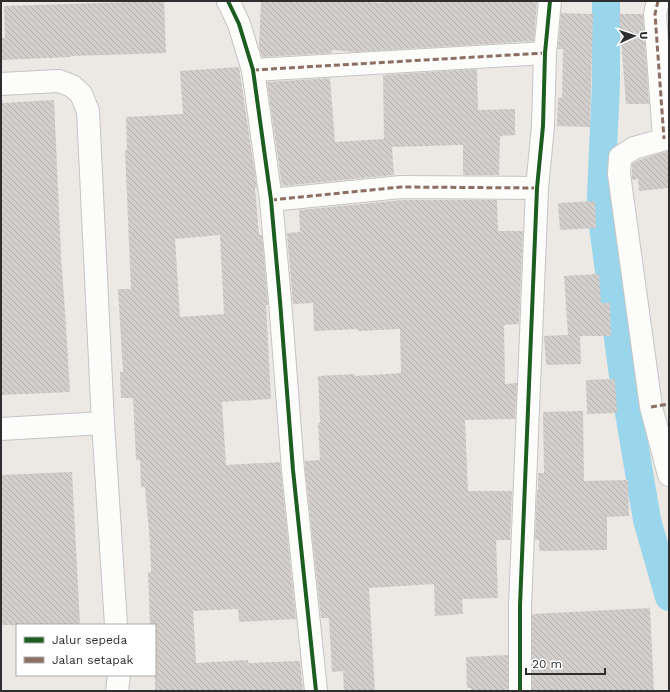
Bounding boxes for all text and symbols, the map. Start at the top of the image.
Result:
north arrow [614,16,654,56]
text: U [637,31,650,40]
legend [16,624,156,676]
text: Jalur sepeda [52,633,127,647]
scale bar [526,650,605,676]
text: Jalan setapak [52,653,134,667]
text: 20 m [532,657,562,671]

